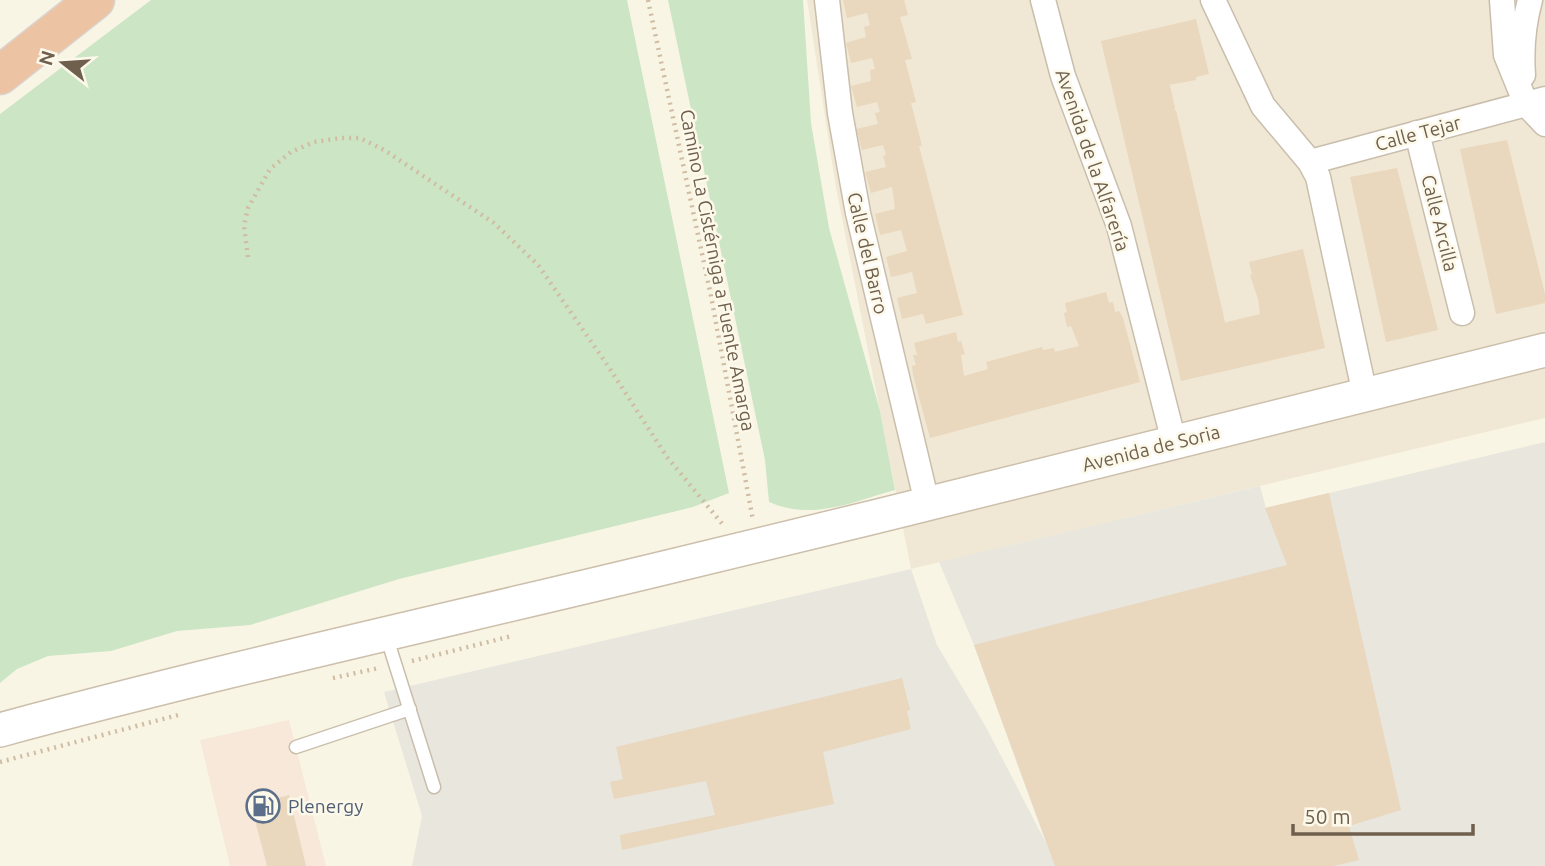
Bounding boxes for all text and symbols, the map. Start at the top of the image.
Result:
north arrow [28,28,98,98]
text: N [34,48,59,68]
street label: Avenida de la Alfarería [1051,66,1135,254]
street label: Camino La Cistérniga a Fuente Amarga [676,107,760,433]
street label: Calle Tejar [1373,111,1463,155]
street label: Calle Arcilla [1417,172,1463,274]
street label: Calle del Barro [843,190,893,316]
street label: Avenida de Soria [1080,420,1222,476]
fuel station icon: Plenergy [244,787,282,825]
scale bar [1293,792,1473,836]
place label: Plenergy [288,795,363,817]
text: 50 m [1304,804,1351,828]

